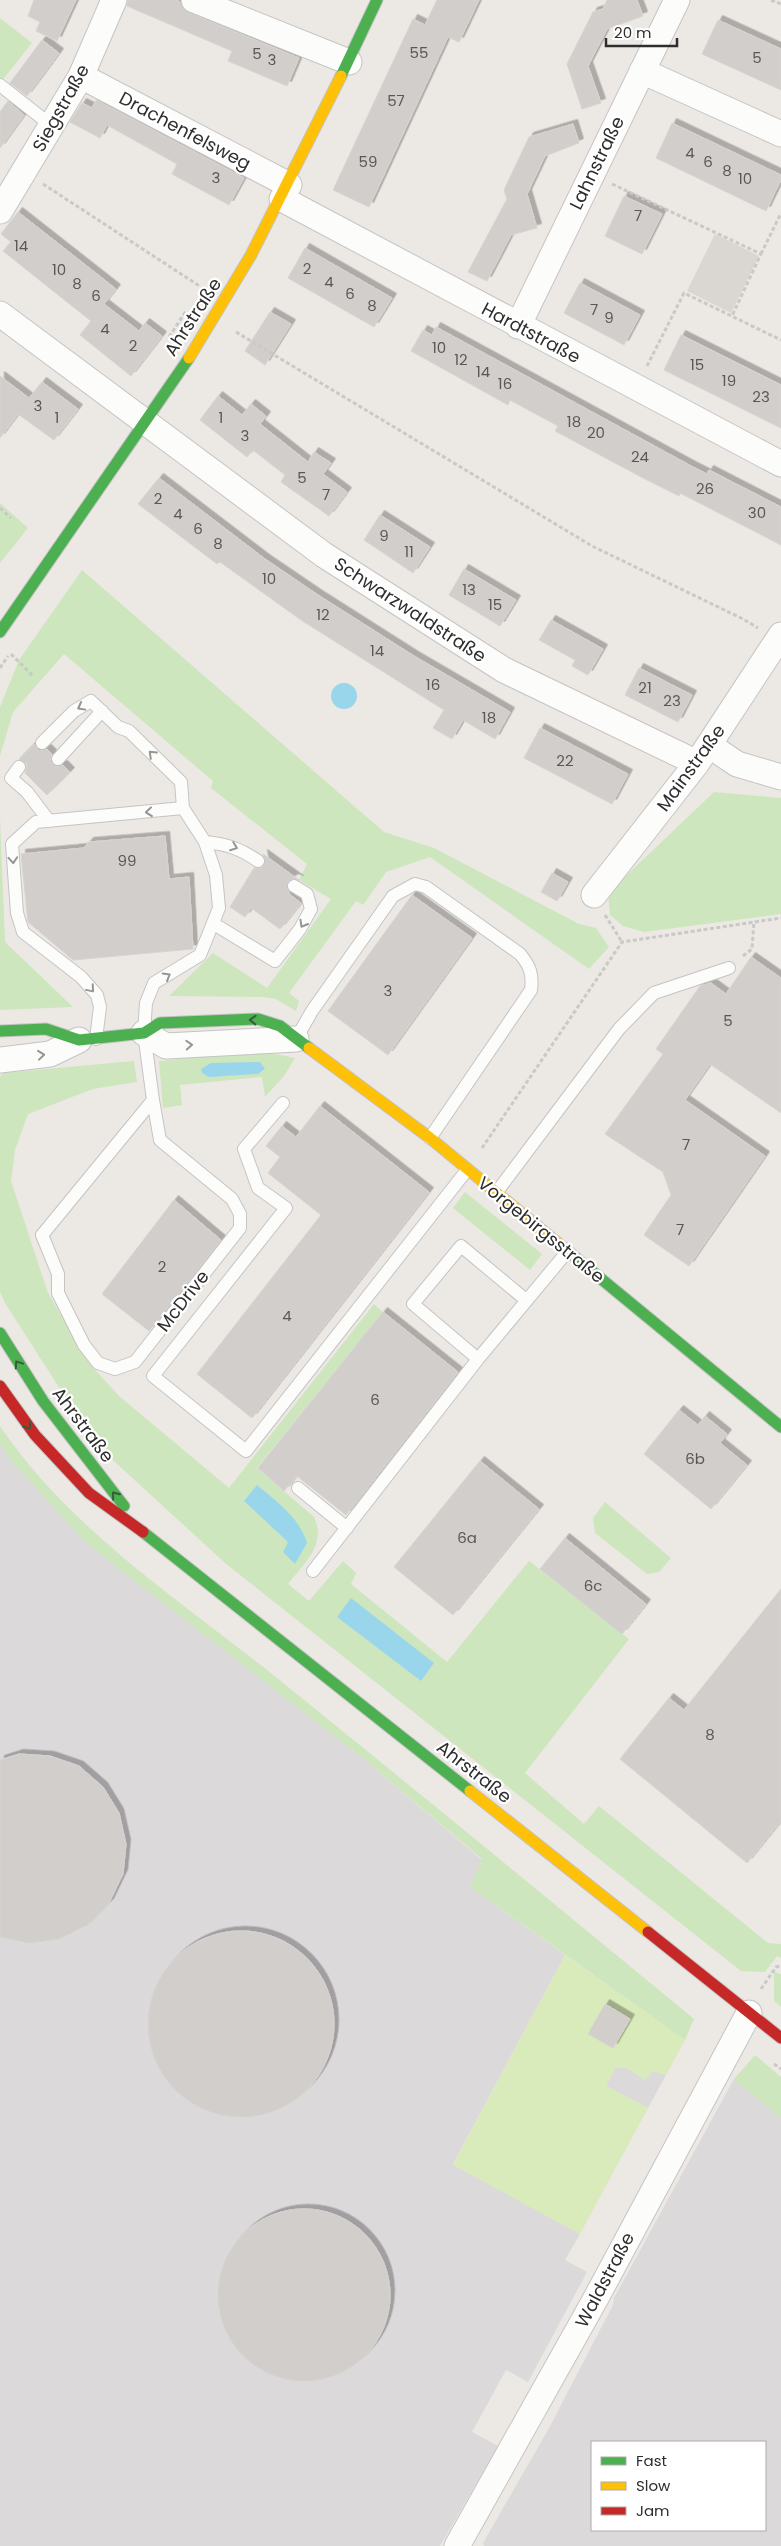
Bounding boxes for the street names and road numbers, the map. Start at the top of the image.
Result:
street label: Siegstraße [26,59,95,156]
street label: Drachenfelsweg [115,85,255,176]
street label: Lahnstraße [563,112,630,214]
street label: Ahrstraße [158,273,227,361]
street label: Hardtstraße [478,296,585,369]
street label: Schwarzwaldstraße [329,551,491,668]
street label: Mainstraße [651,719,731,816]
street label: Vorgebirgsstraße [472,1171,610,1289]
street label: McDrive [151,1265,214,1337]
street label: Ahrstraße [47,1382,120,1468]
street label: Ahrstraße [432,1734,517,1809]
street label: Waldstraße [569,2228,640,2332]

